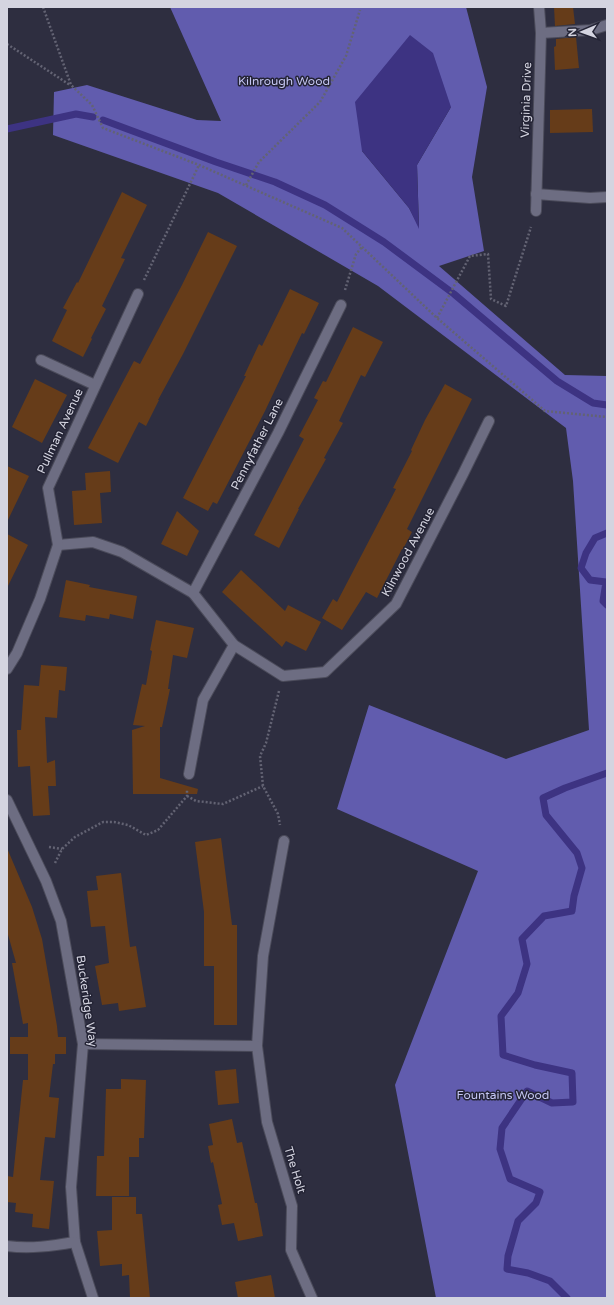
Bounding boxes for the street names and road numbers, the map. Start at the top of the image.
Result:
street label: Virginia Drive [518,62,534,138]
street label: Pullman Avenue [34,386,86,476]
street label: Pennyfather Lane [228,396,286,492]
street label: Kilnwood Avenue [379,505,437,599]
street label: Buckeridge Way [74,954,100,1048]
street label: The Holt [281,1145,309,1195]

